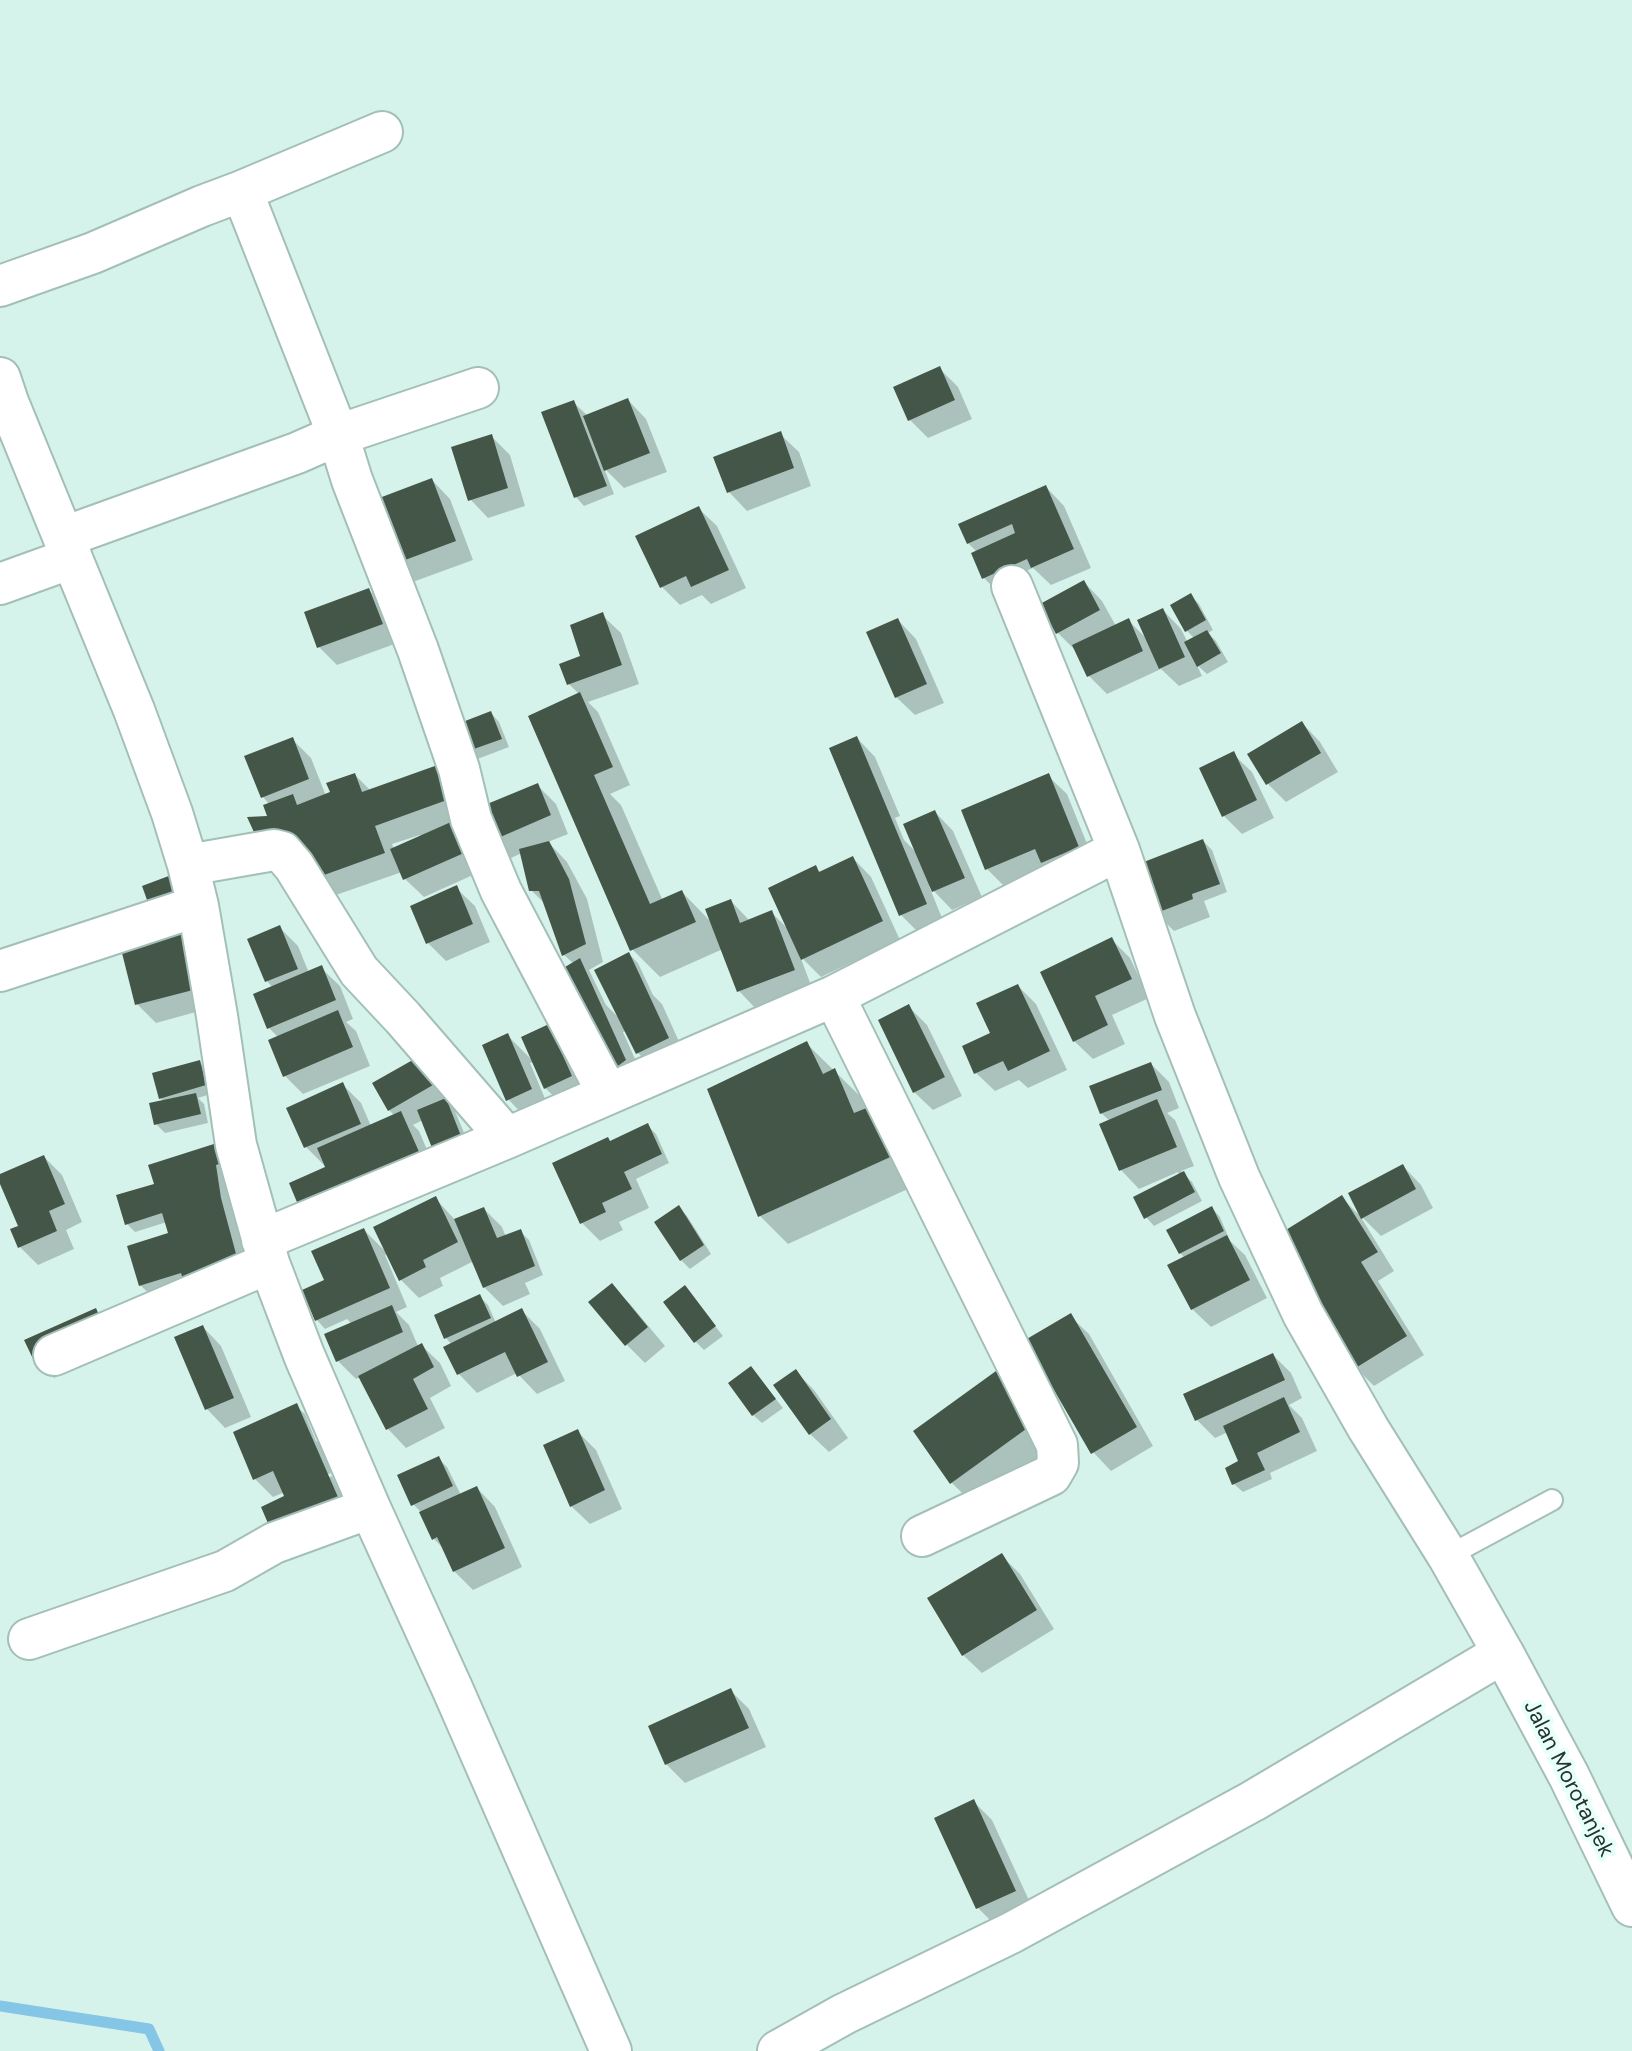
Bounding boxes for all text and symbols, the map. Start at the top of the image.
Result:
street label: Jalan Morotanjek [1517,1696,1619,1862]

